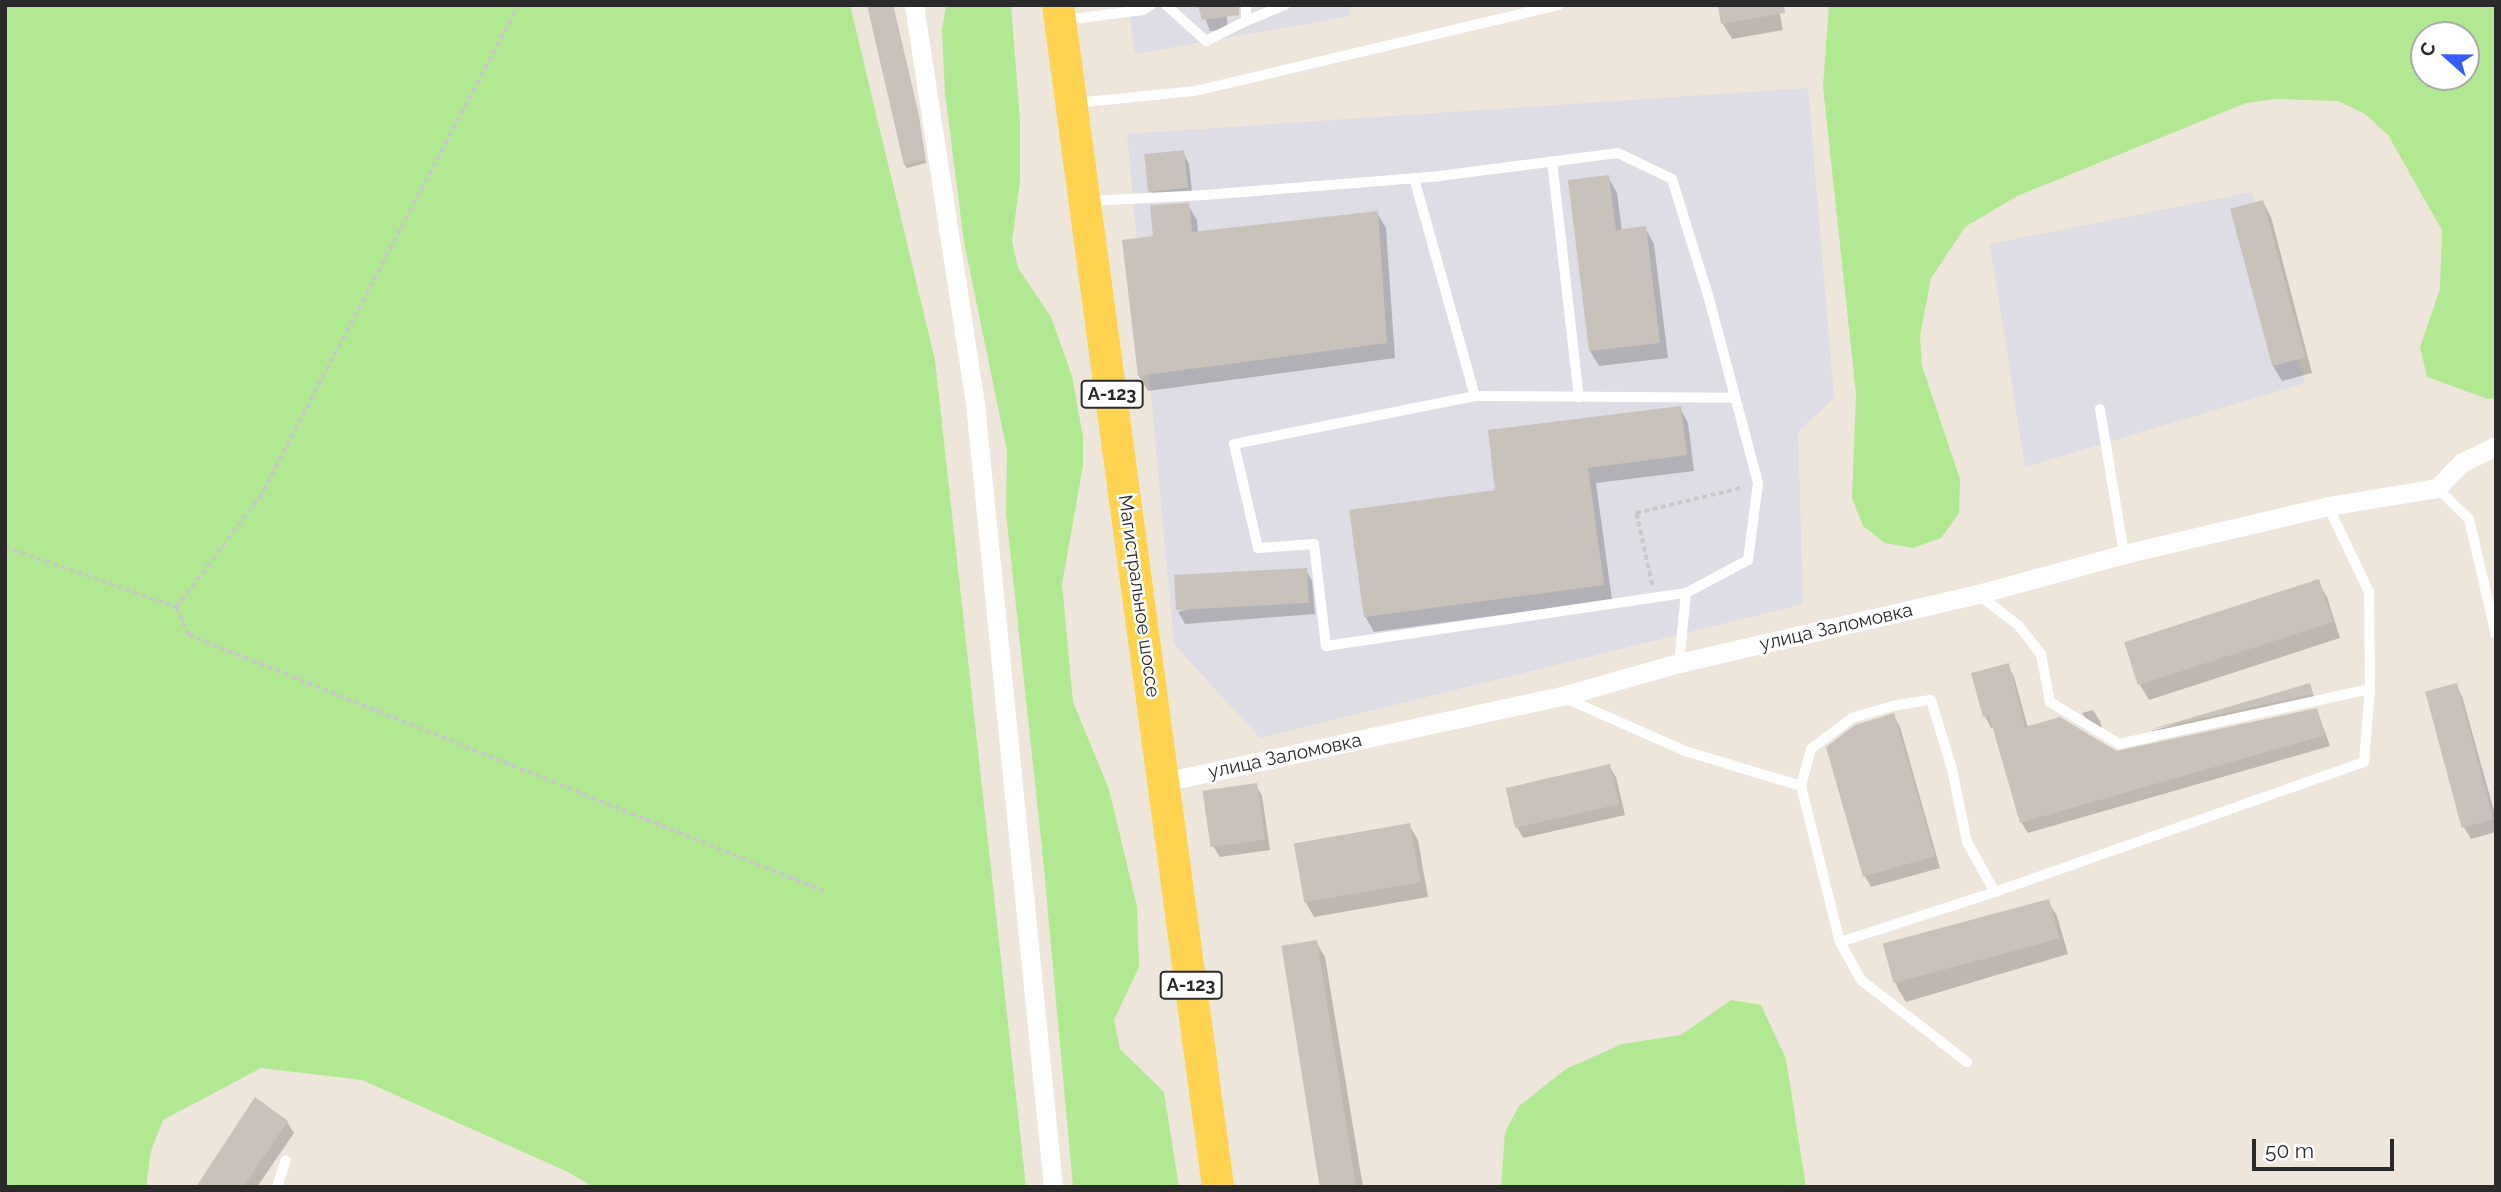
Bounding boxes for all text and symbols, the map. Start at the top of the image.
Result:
north arrow [2410,21,2480,91]
text: С [2415,39,2440,59]
road number: А-123 [1080,380,1144,408]
street label: Магистральное шоссе [1113,493,1165,699]
street label: улица Заломовка [1757,598,1915,656]
street label: улица Заломовка [1206,729,1364,783]
road number: А-123 [1160,970,1222,1000]
scale bar [2256,1126,2398,1170]
text: 50 m [2265,1138,2314,1163]

